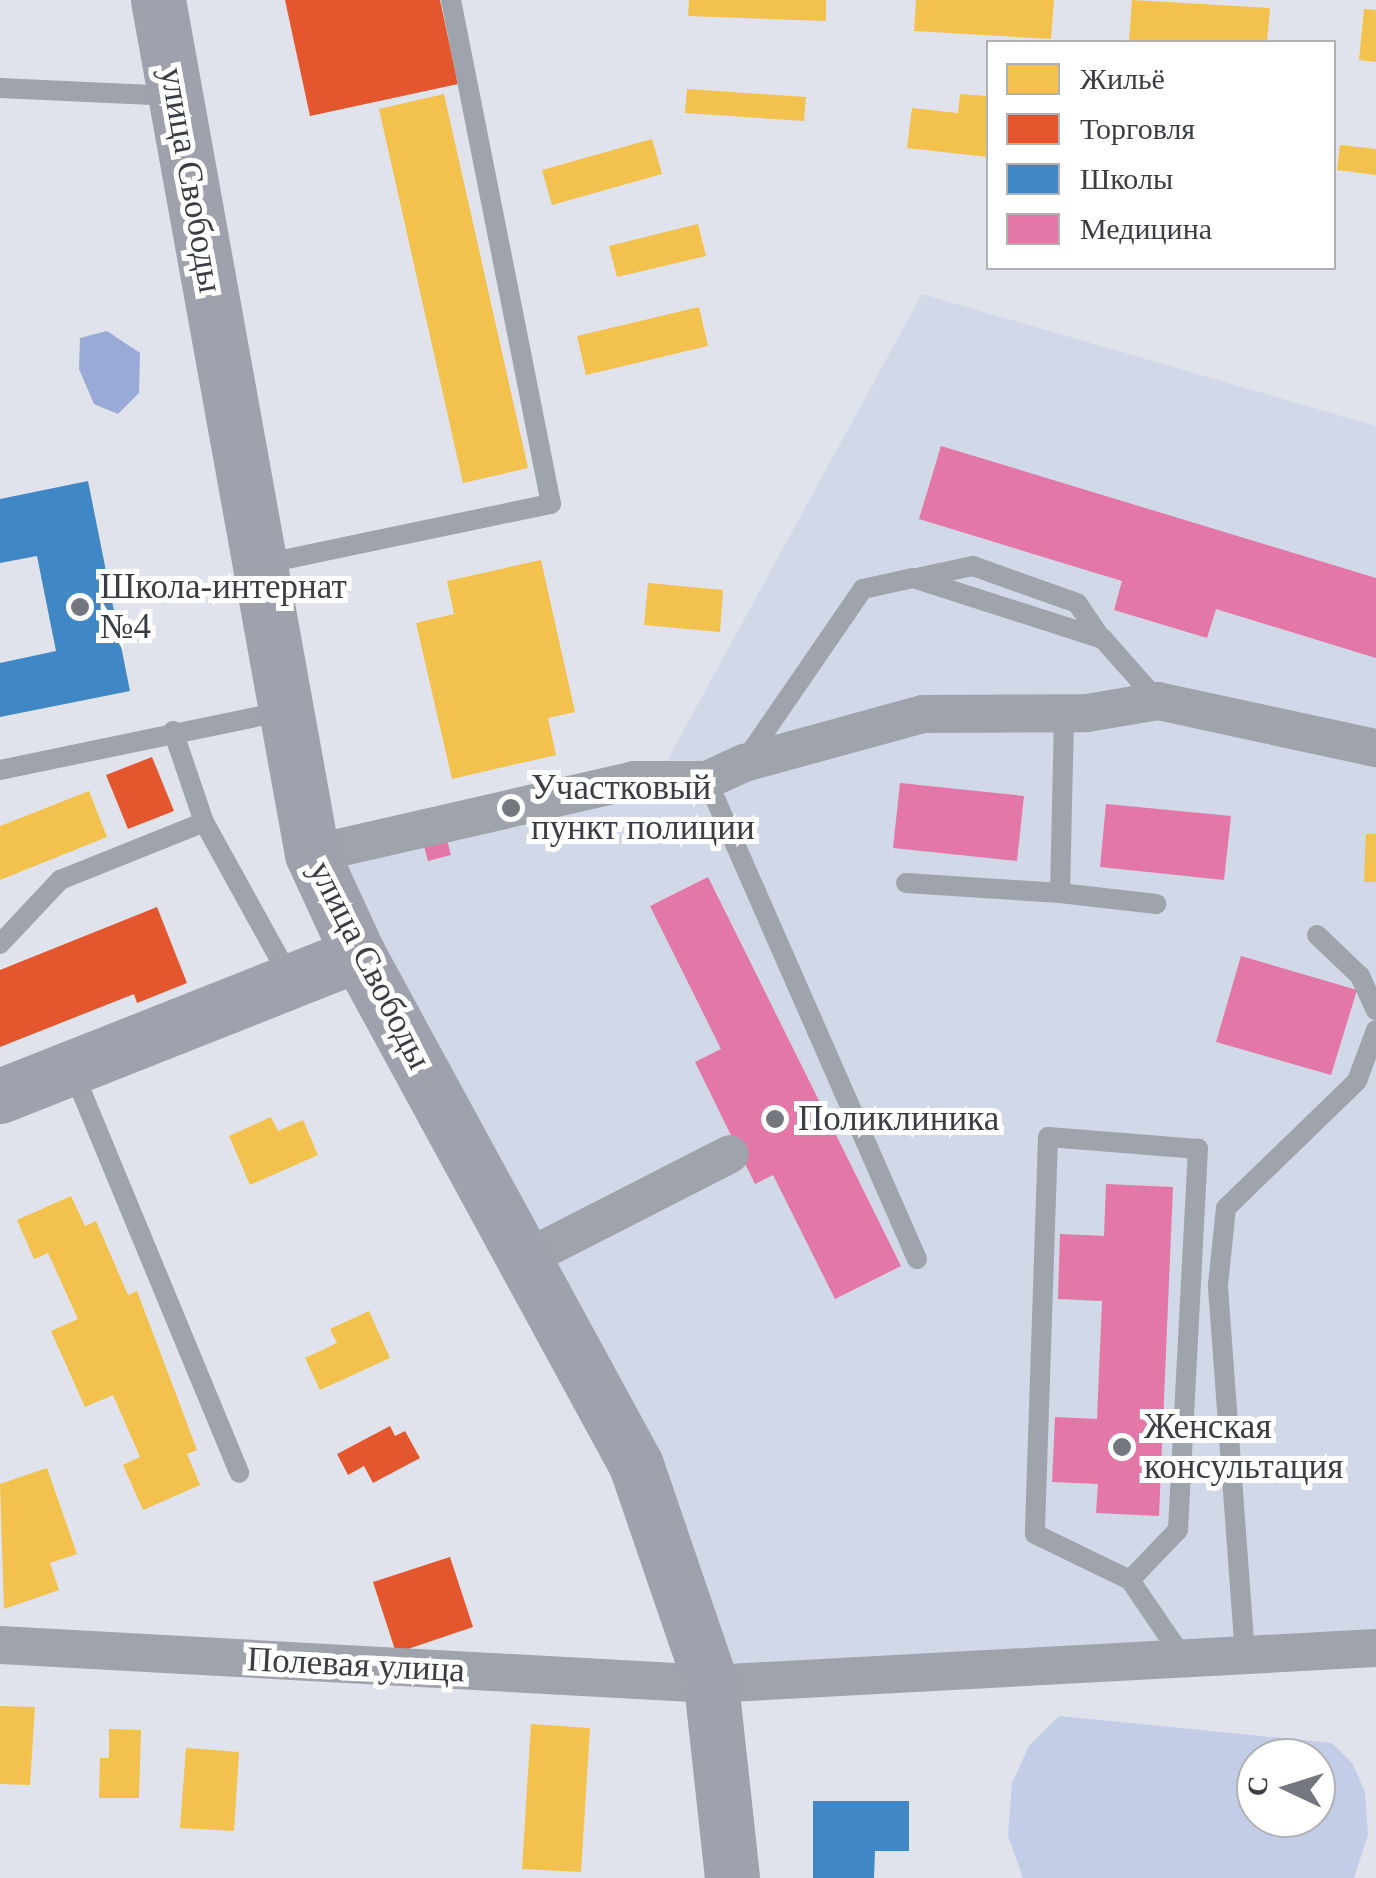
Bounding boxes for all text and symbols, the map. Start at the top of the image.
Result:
legend [986,40,1336,270]
text: Жильё [1080,62,1165,95]
street label: улица Свободы [151,64,231,296]
text: Торговля [1080,112,1195,145]
text: Школы [1080,162,1173,195]
text: Медицина [1080,212,1212,245]
place label: Школа-интернат №4 [100,566,347,648]
marker: Школа-интернат №4 [69,596,91,618]
place label: Участковый пункт полиции [531,767,755,849]
marker: Участковый пункт полиции [500,797,522,819]
street label: улица Свободы [300,854,440,1076]
place label: Поликлиника [798,1098,999,1140]
marker: Поликлиника [762,1106,788,1132]
place label: Женская консультация [1144,1406,1343,1488]
marker: Женская консультация [1109,1434,1135,1460]
street label: Полевая улица [246,1638,466,1692]
north arrow [1236,1738,1336,1838]
text: С [1241,1775,1274,1797]

